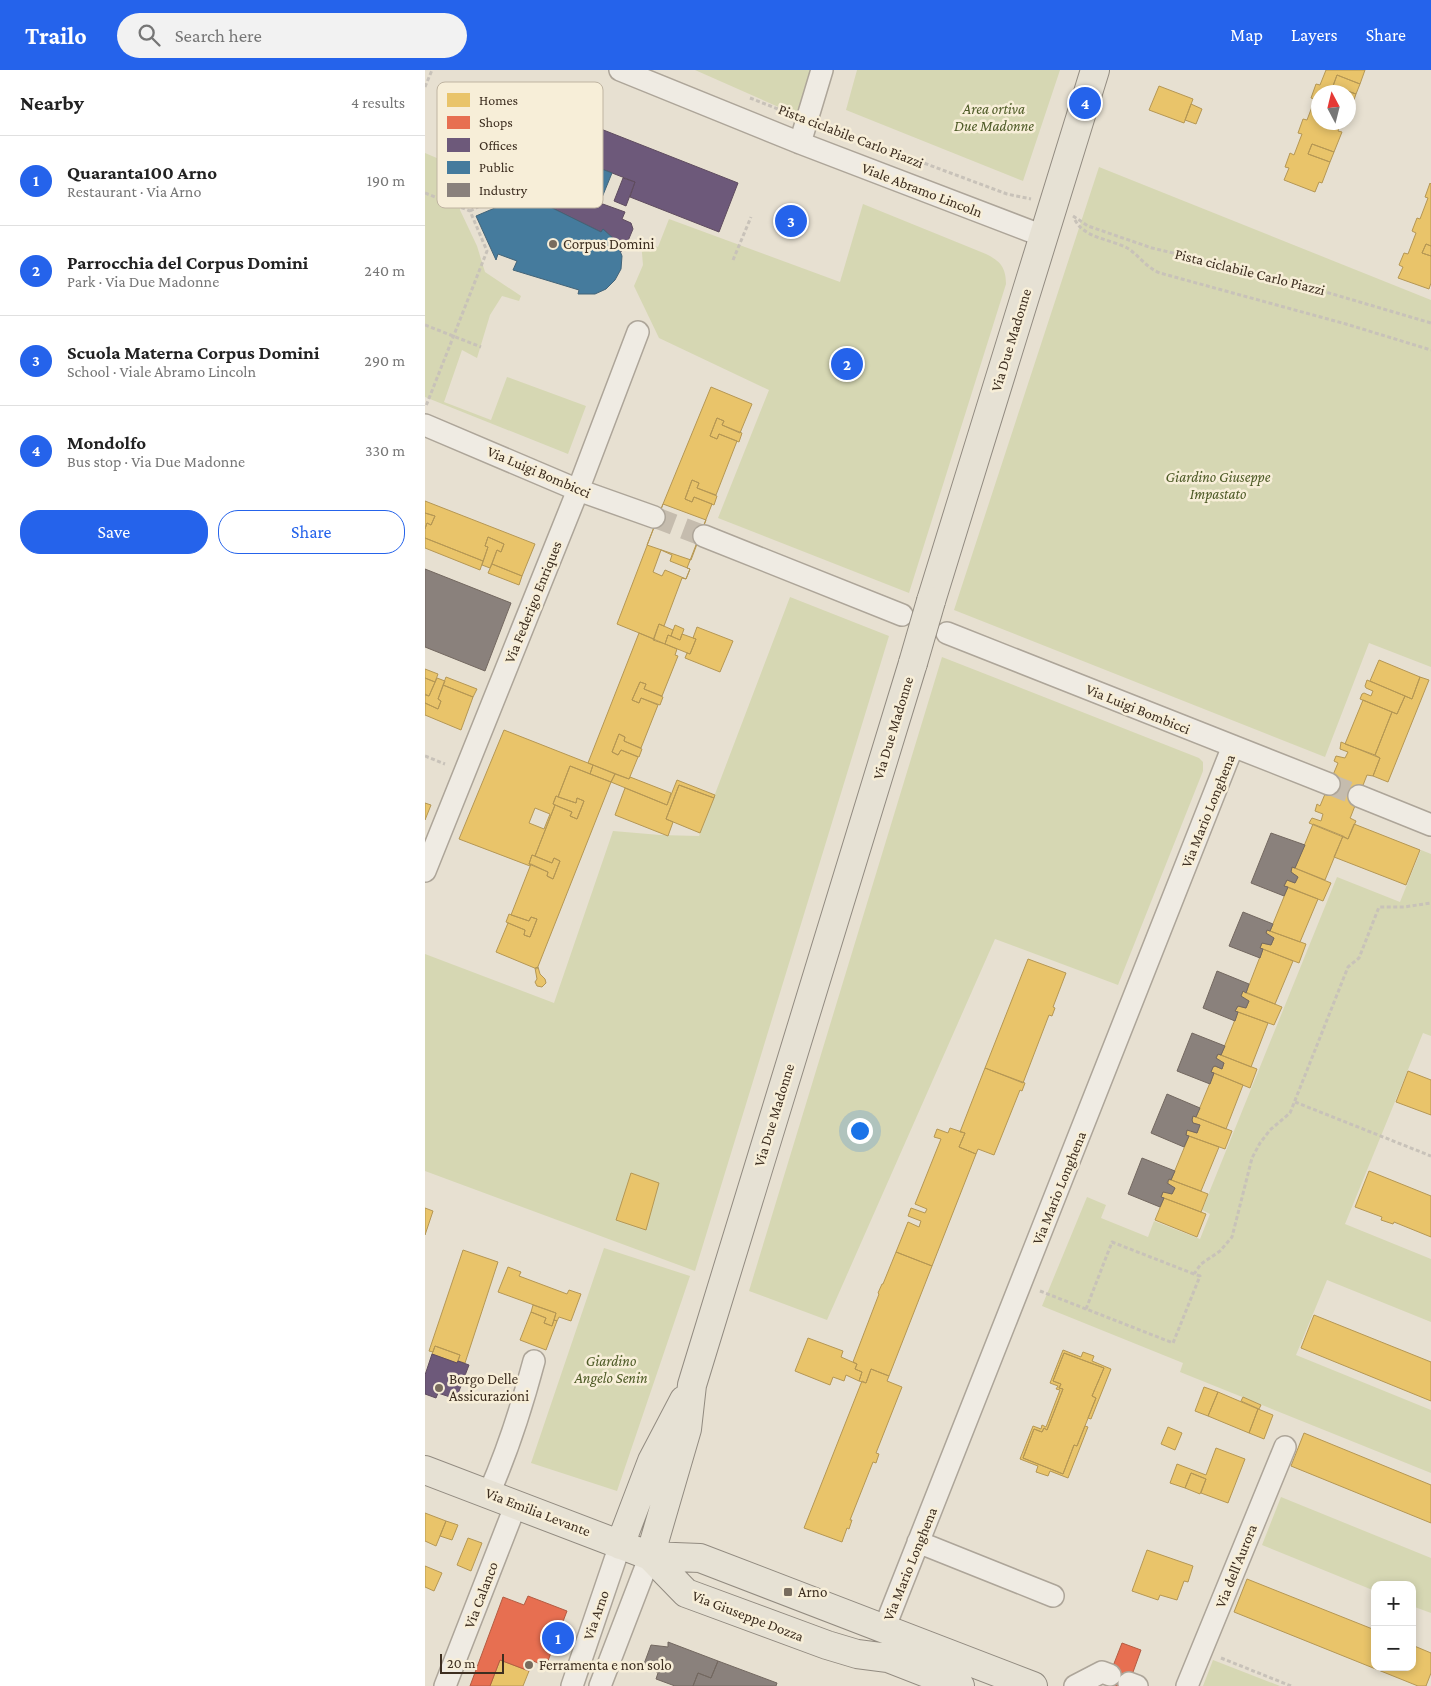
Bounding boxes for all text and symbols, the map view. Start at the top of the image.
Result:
search box [117,13,467,58]
icon: search [135,21,163,49]
text: Trailo [25,22,87,49]
text: Search here [175,25,262,46]
text: Map [1230,25,1263,45]
text: Layers [1291,25,1338,45]
text: Share [1366,25,1406,45]
legend [437,82,603,208]
pin: 4 [1069,84,1101,122]
north arrow [1311,85,1356,130]
text: Nearby [20,91,84,115]
text: Homes [479,92,518,108]
text: 4 results [351,94,405,111]
street label: Pista ciclabile Carlo Piazzi [776,101,926,171]
park label: Area ortiva Due Madonne [954,101,1034,134]
text: Shops [479,114,513,130]
text: Offices [479,137,517,153]
text: Public [479,159,514,175]
street label: Viale Abramo Lincoln [859,160,985,220]
text: Quaranta100 Arno [67,162,217,183]
text: 1 [33,172,39,189]
text: 190 m [367,172,405,189]
text: Industry [479,182,528,198]
text: Restaurant · Via Arno [67,183,201,200]
pin: 3 [775,202,807,240]
place label: Corpus Domini [563,236,655,253]
marker: Corpus Domini [547,238,559,250]
street label: Pista ciclabile Carlo Piazzi [1173,246,1327,298]
text: Parrocchia del Corpus Domini [67,252,308,273]
text: 2 [32,262,40,279]
text: 240 m [364,262,405,279]
text: Park · Via Due Madonne [67,273,219,290]
street label: Via Due Madonne [988,286,1034,393]
text: Scuola Materna Corpus Domini [67,342,319,363]
pin: 2 [831,345,863,383]
text: 3 [32,352,40,369]
text: 290 m [364,352,405,369]
text: School · Viale Abramo Lincoln [67,363,256,380]
text: Mondolfo [67,432,146,453]
text: 4 [32,442,40,459]
text: 330 m [365,442,405,459]
street label: Via Luigi Bombicci [484,443,593,502]
text: Bus stop · Via Due Madonne [67,453,245,470]
park label: Giardino Giuseppe Impastato [1166,469,1271,503]
button: Save [20,510,208,554]
button: Share [218,510,405,554]
street label: Via Federigo Enriques [501,538,566,666]
street label: Via Due Madonne [870,674,916,781]
street label: Via Luigi Bombicci [1083,681,1192,738]
street label: Via Mario Longhena [1178,752,1239,870]
street label: Via Due Madonne [751,1061,797,1168]
your location [847,1118,873,1144]
street label: Via Mario Longhena [1029,1129,1090,1247]
park label: Giardino Angelo Senin [573,1353,648,1387]
place label: Borgo Delle Assicurazioni [449,1371,529,1404]
marker: Borgo Delle Assicurazioni [433,1382,445,1394]
street label: Via Emilia Levante [483,1485,593,1540]
street label: Via Mario Longhena [880,1505,941,1623]
street label: Via dell'Aurora [1212,1522,1260,1610]
street label: Via Calanco [461,1559,501,1631]
map controls [1371,1581,1416,1671]
button: + [1371,1581,1416,1626]
place label: Arno [798,1584,827,1600]
marker: Arno [782,1586,794,1598]
street label: Via Giuseppe Dozza [690,1587,806,1646]
street label: Via Arno [580,1588,612,1642]
pin: 1 [542,1619,574,1657]
button: − [1371,1626,1416,1671]
scale bar [440,1651,504,1674]
text: 20 m [447,1655,475,1671]
place label: Ferramenta e non solo [539,1657,672,1673]
marker: Ferramenta e non solo [523,1659,535,1671]

